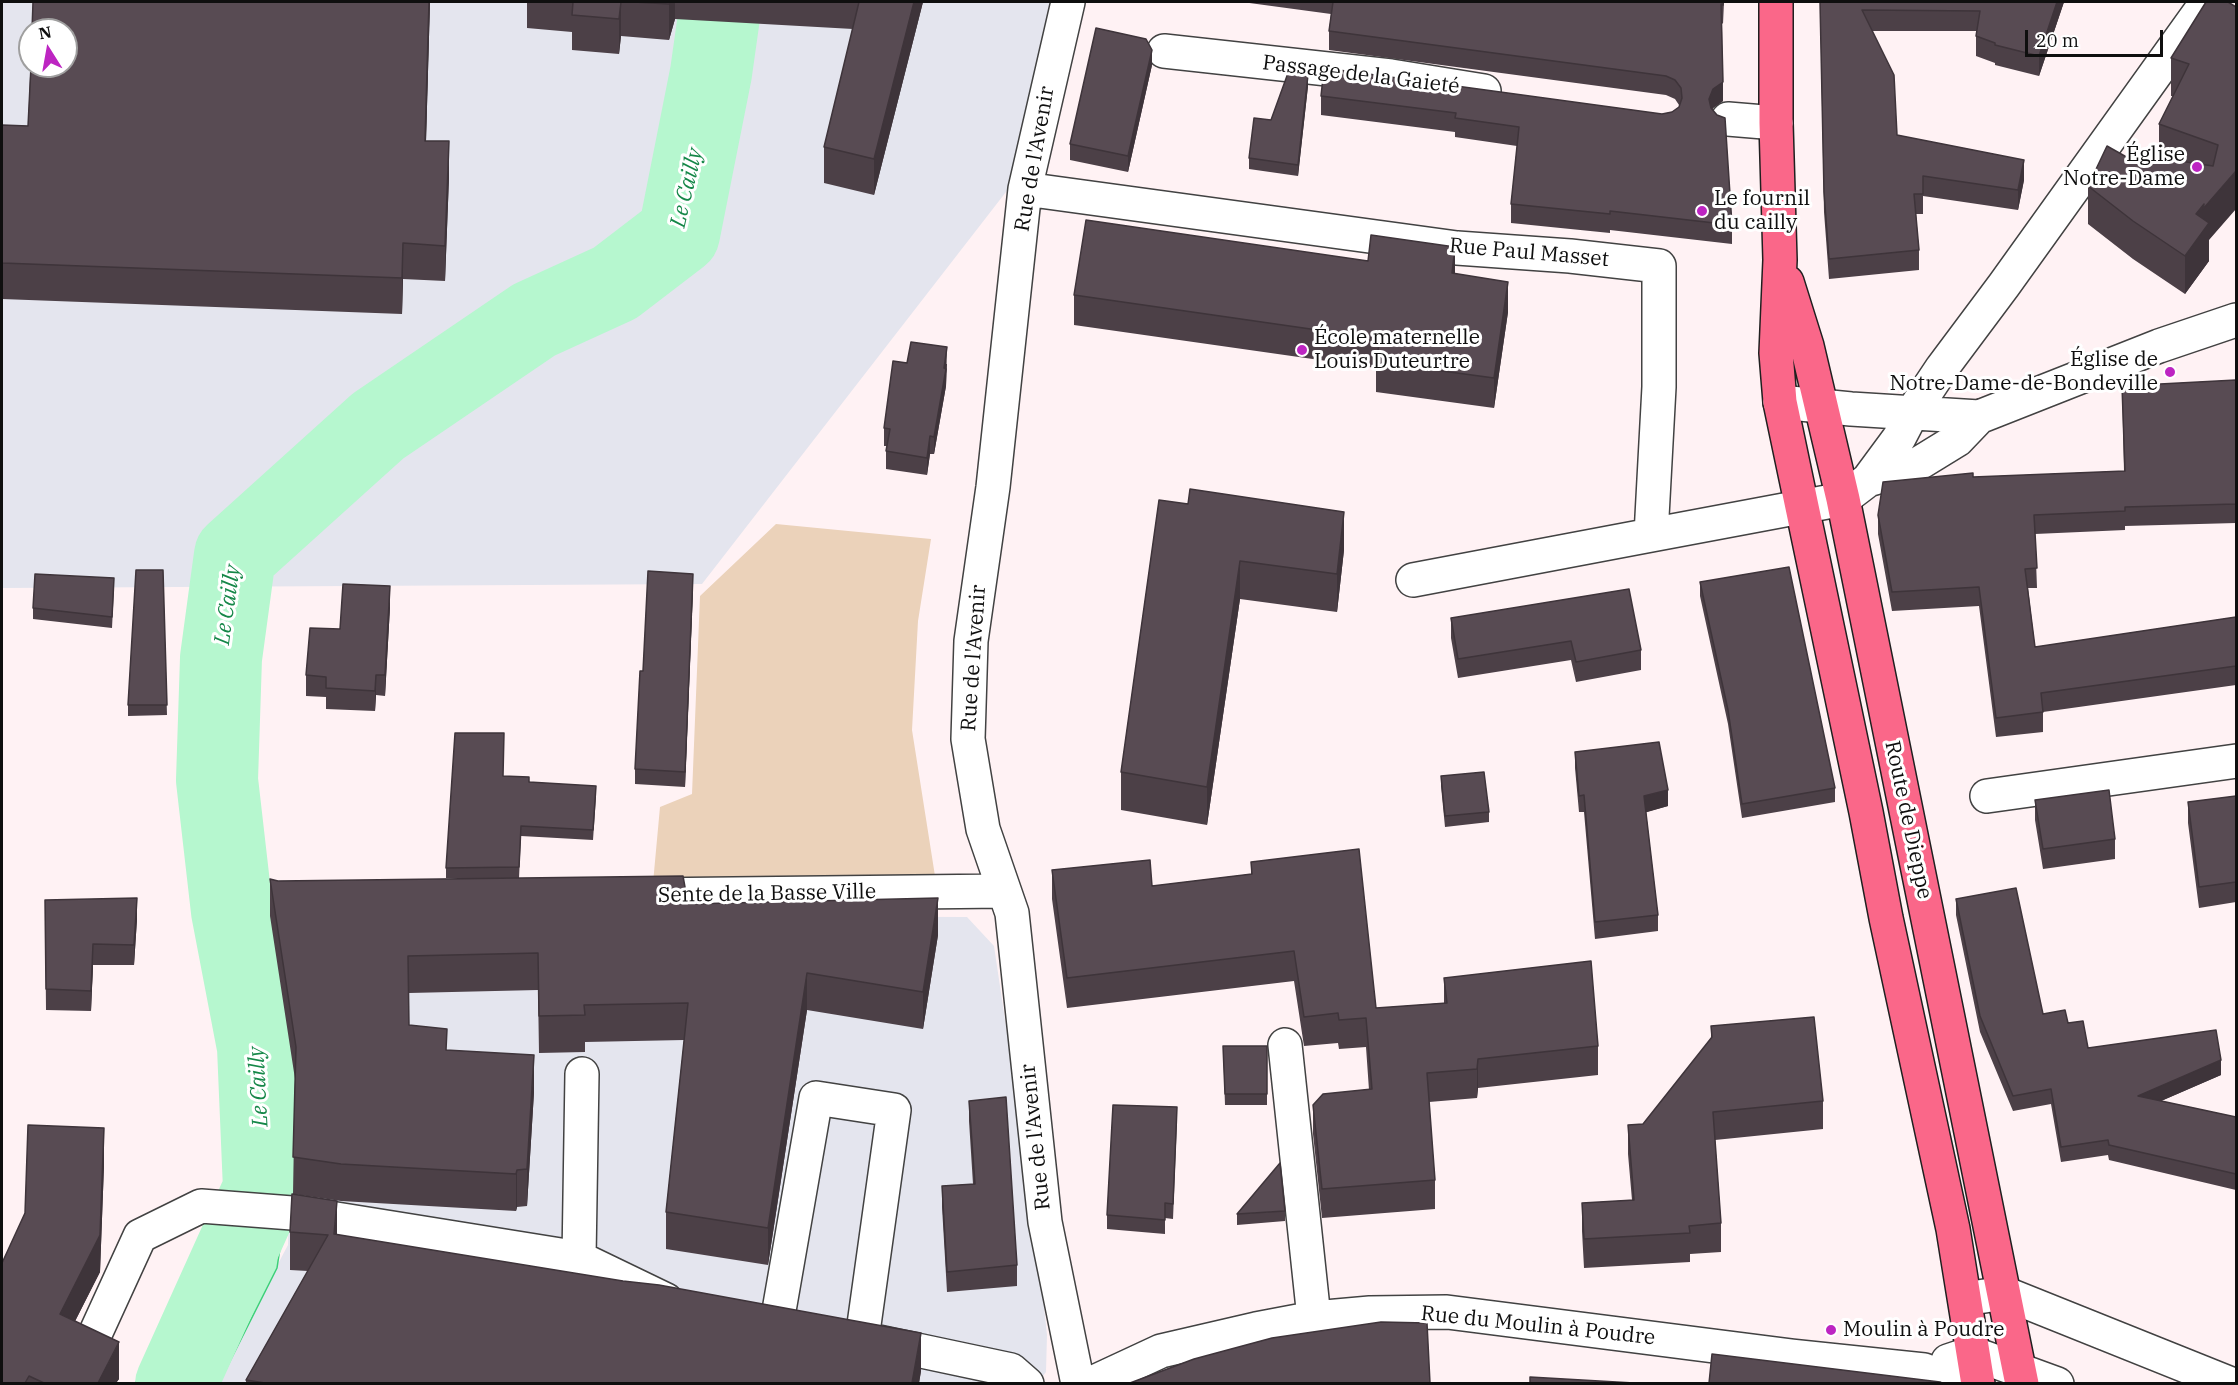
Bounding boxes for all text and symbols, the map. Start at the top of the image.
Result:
north arrow [18,18,78,78]
scale bar [2028,18,2166,56]
text: N [37,21,53,43]
text: 20 m [2036,29,2079,52]
street label: Passage de la Gaieté [1261,50,1461,100]
street label: Rue de l'Avenir [1010,84,1060,234]
place label: Église Notre-Dame [2063,142,2185,192]
water label: Le Cailly [665,146,709,230]
marker: Église Notre-Dame [2190,160,2204,174]
place label: Le fournil du cailly [1714,186,1810,236]
marker: Le fournil du cailly [1695,204,1709,218]
street label: Rue Paul Masset [1448,233,1610,273]
place label: École maternelle Louis Duteurtre [1314,325,1480,375]
marker: École maternelle Louis Duteurtre [1295,343,1309,357]
place label: Église de Notre-Dame-de-Bondeville [1890,347,2158,397]
marker: Église de Notre-Dame-de-Bondeville [2163,365,2177,379]
water label: Le Cailly [209,564,247,646]
street label: Rue de l'Avenir [956,584,992,732]
street label: Route de Dieppe [1879,739,1937,901]
street label: Sente de la Basse Ville [658,879,876,909]
water label: Le Cailly [244,1046,274,1128]
street label: Rue de l'Avenir [1016,1063,1056,1211]
street label: Rue du Moulin à Poudre [1420,1301,1656,1351]
place label: Moulin à Poudre [1843,1317,2005,1343]
marker: Moulin à Poudre [1824,1323,1838,1337]

